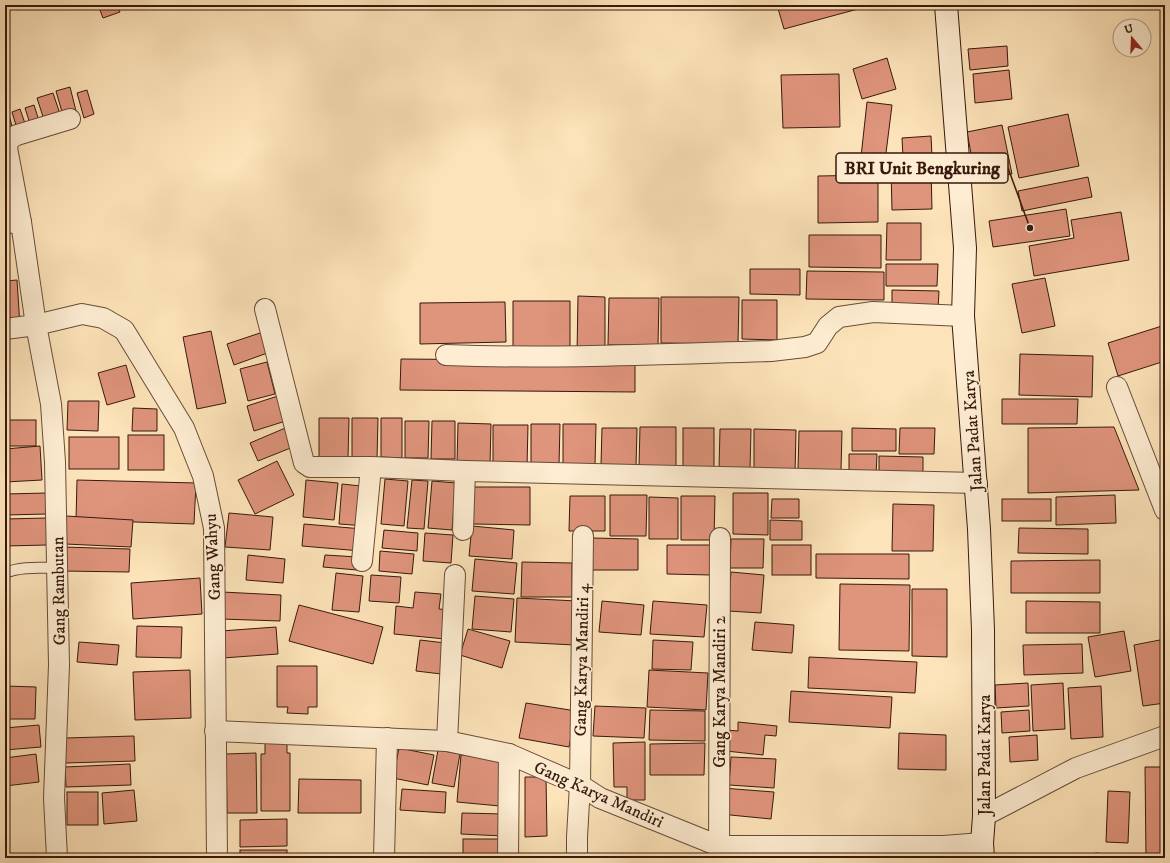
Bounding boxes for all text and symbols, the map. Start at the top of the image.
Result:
north arrow [1112,18,1152,58]
text: U [1123,21,1136,37]
callout: BRI Unit Bengkuring [836,153,1008,183]
text: BRI Unit Bengkuring [844,158,1001,180]
street label: Jalan Padat Karya [958,369,988,494]
street label: Gang Wahyu [200,513,226,601]
street label: Gang Rambutan [47,536,71,646]
street label: Gang Karya Mandiri 4 [570,582,594,737]
street label: Gang Karya Mandiri 2 [709,616,731,768]
street label: Jalan Padat Karya [974,694,996,818]
street label: Gang Karya Mandiri [530,756,667,833]

